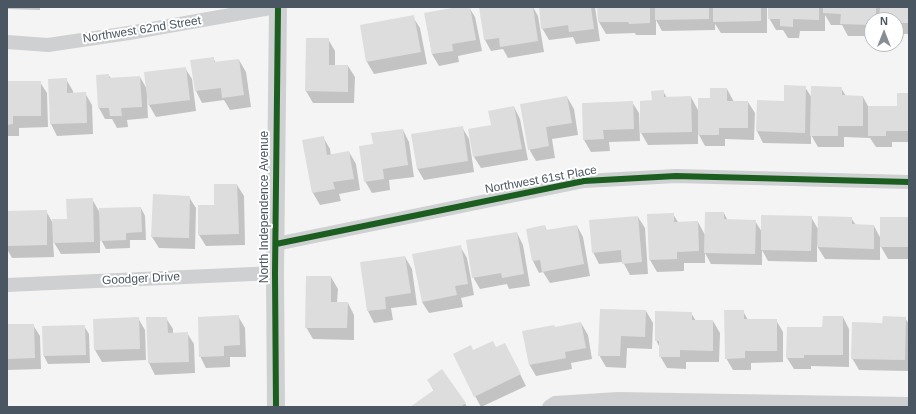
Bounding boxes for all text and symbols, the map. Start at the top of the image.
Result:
north arrow [864,12,904,52]
street label: Northwest 62nd Street [82,14,202,46]
text: N [880,15,888,27]
street label: North Independence Avenue [258,131,272,283]
street label: Northwest 61st Place [484,163,598,197]
street label: Goodger Drive [102,270,180,288]

